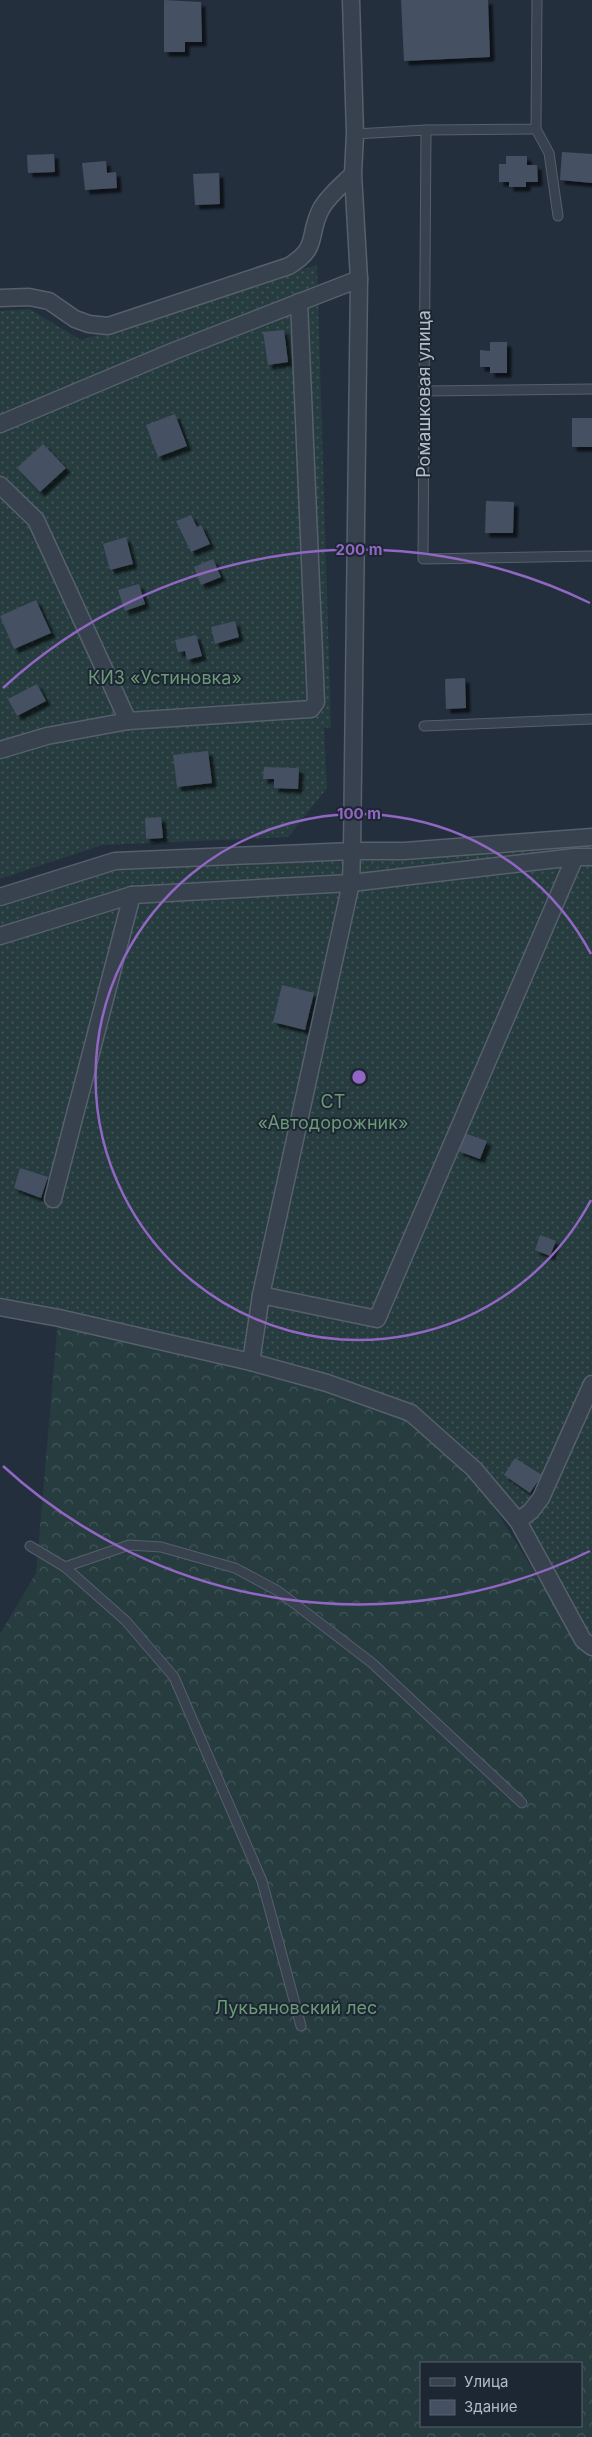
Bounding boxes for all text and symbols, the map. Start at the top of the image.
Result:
street label: Ромашковая улица [413,310,434,478]
text: 200 m [336,540,382,559]
park label: КИЗ «Устиновка» [88,667,242,688]
text: 100 m [337,804,381,823]
centre of rings [350,1068,368,1086]
park label: СТ «Автодорожник» [258,1091,408,1133]
park label: Лукьяновский лес [215,1997,377,2018]
legend [420,2362,582,2427]
text: Улица [464,2372,508,2391]
text: Здание [464,2397,518,2416]

